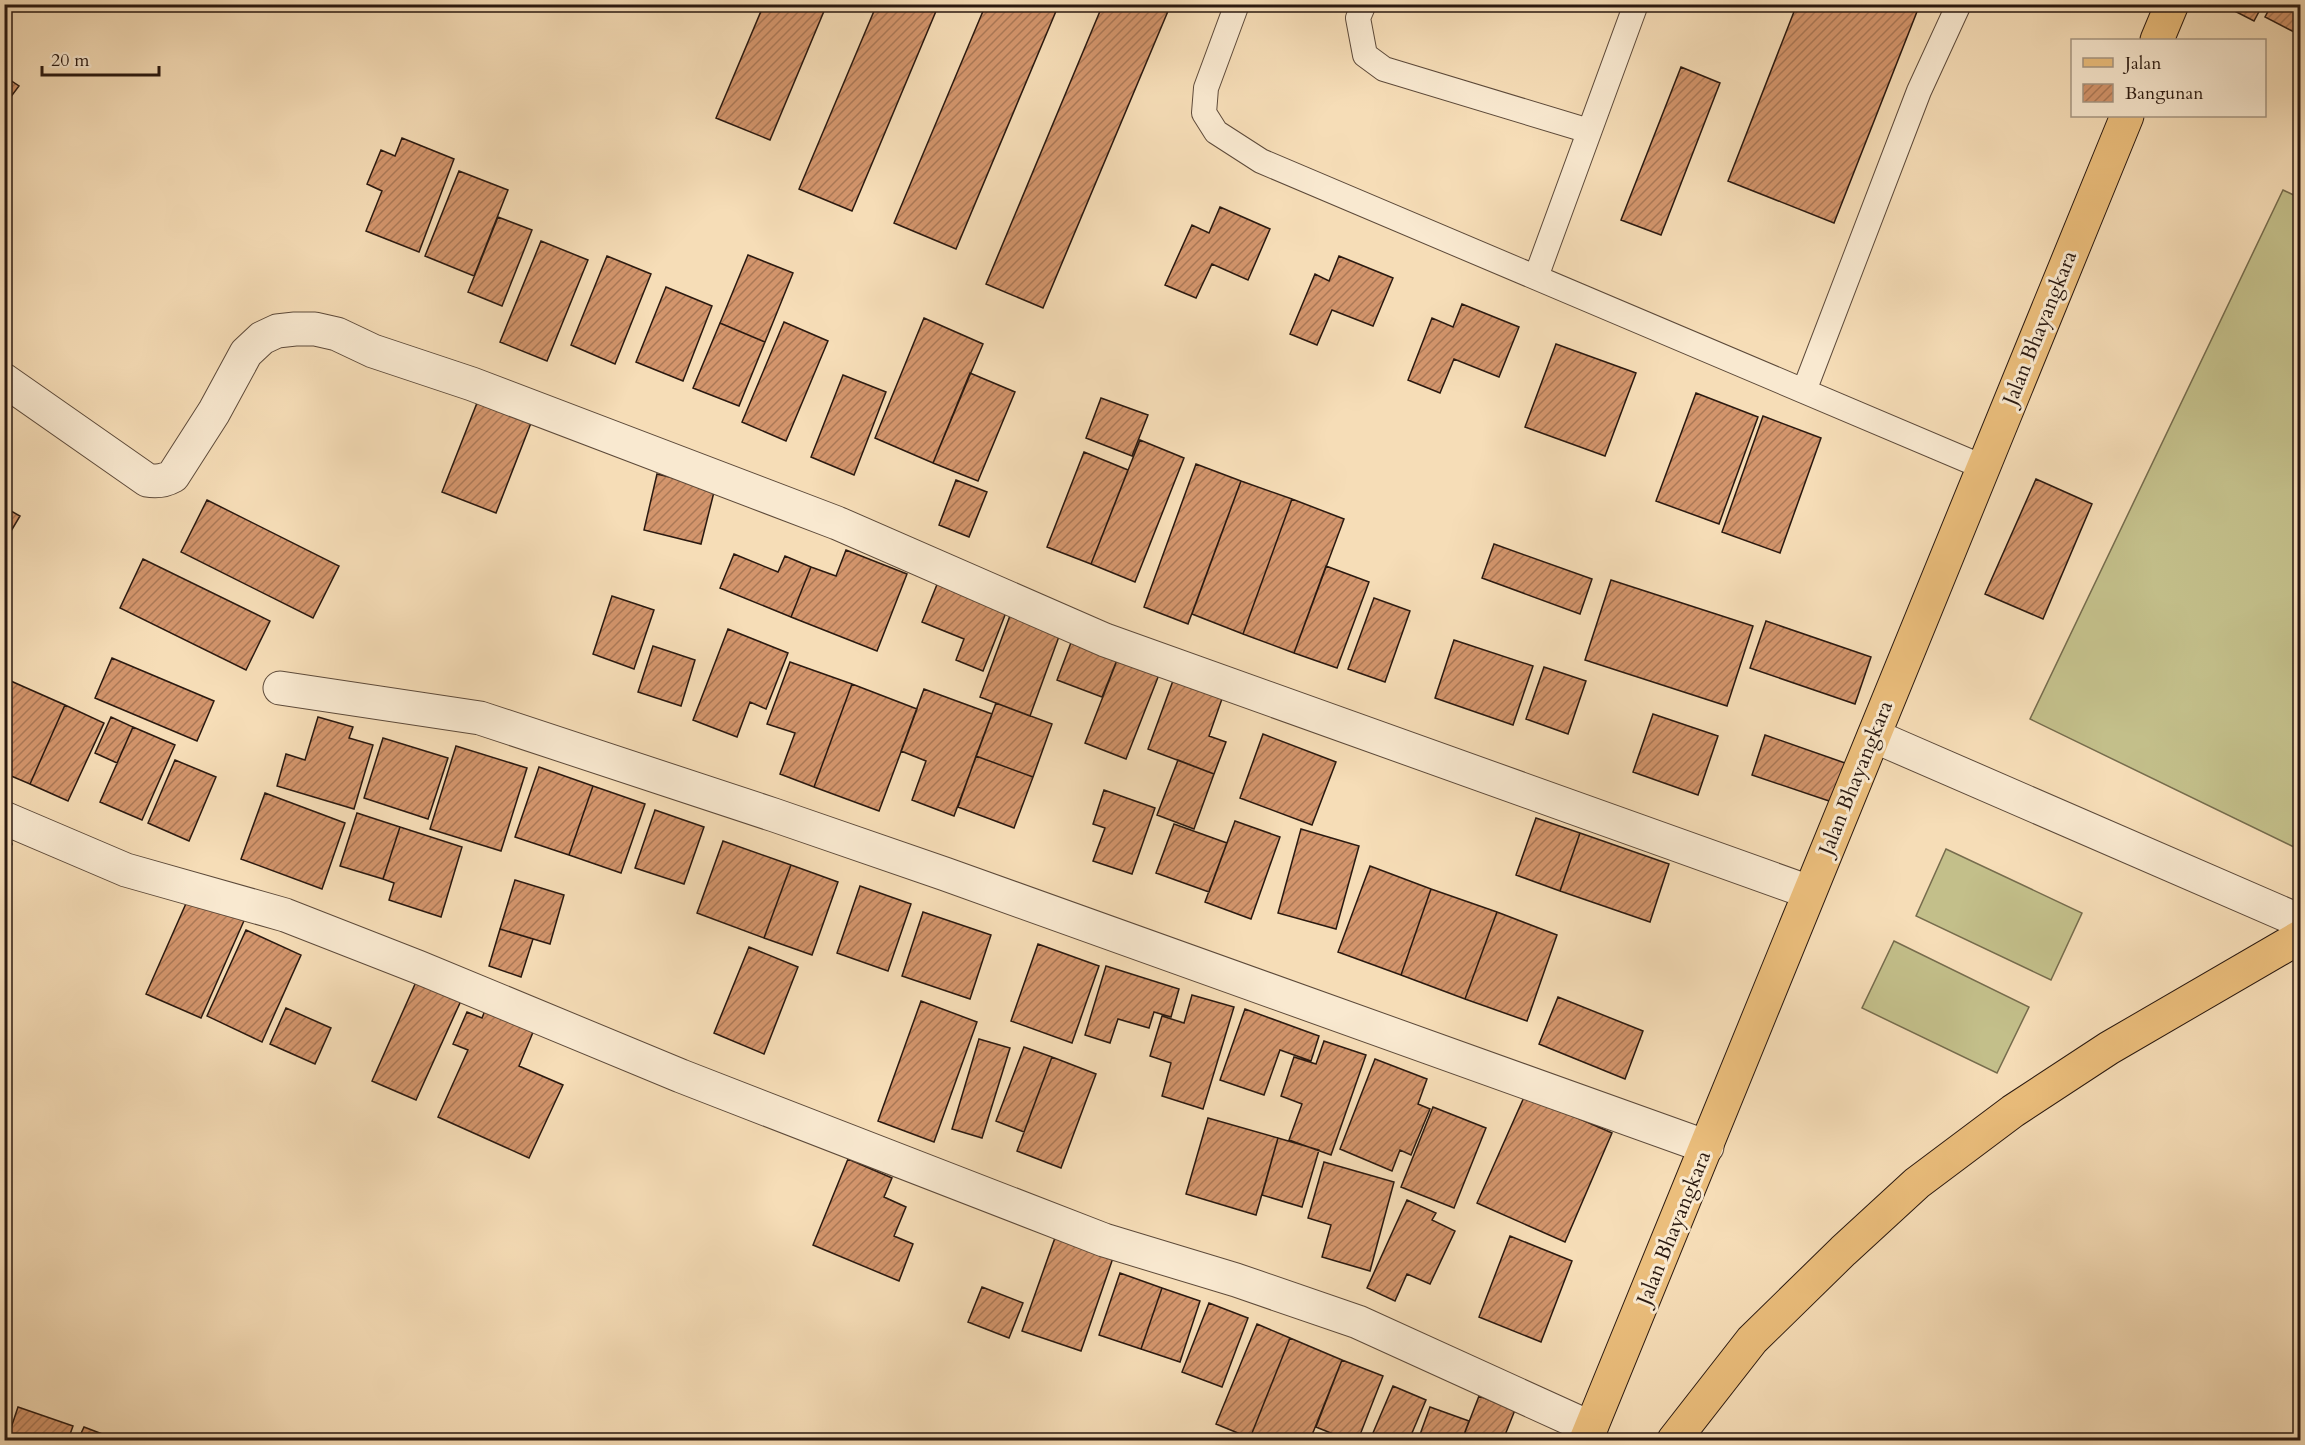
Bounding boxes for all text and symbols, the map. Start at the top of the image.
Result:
scale bar [42,39,159,77]
legend [2071,39,2266,117]
text: 20 m [51,48,90,73]
text: Jalan [2122,51,2162,76]
text: Bangunan [2125,81,2204,106]
street label: Jalan Bhayangkara [1995,247,2084,412]
street label: Jalan Bhayangkara [1811,697,1900,862]
street label: Jalan Bhayangkara [1629,1147,1718,1312]

